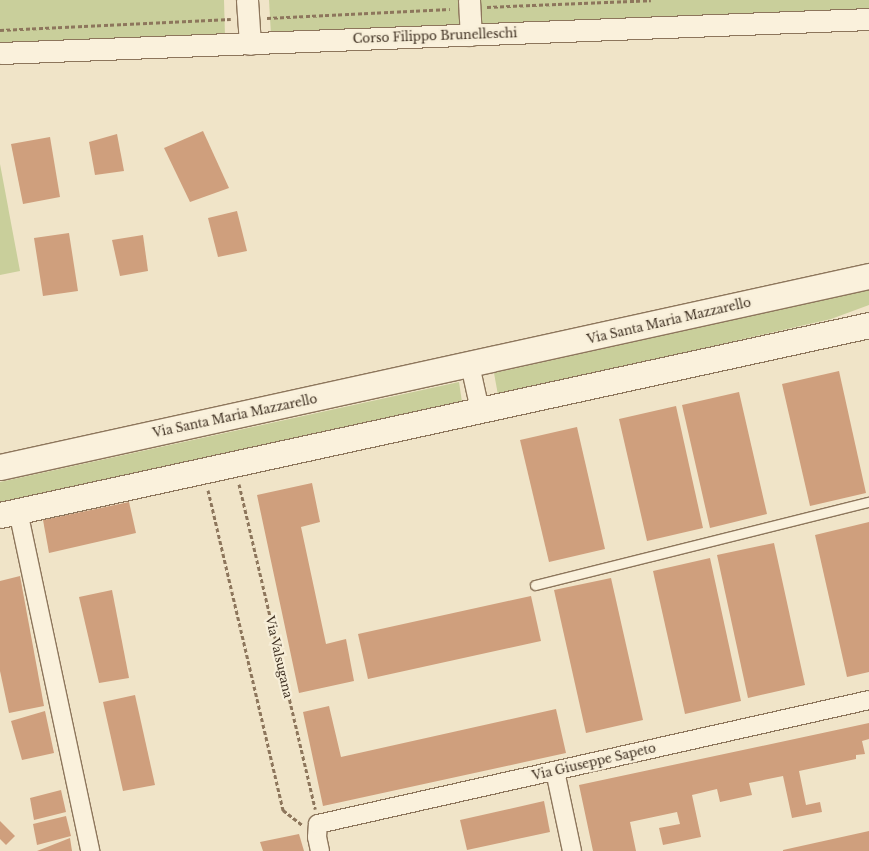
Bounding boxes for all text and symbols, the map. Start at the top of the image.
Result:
street label: Corso Filippo Brunelleschi [352,26,518,46]
street label: Via Santa Maria Mazzarello [585,295,753,347]
street label: Via Santa Maria Mazzarello [151,391,319,441]
street label: Via Valsugana [262,614,296,700]
street label: Via Giuseppe Sapeto [531,741,657,783]

